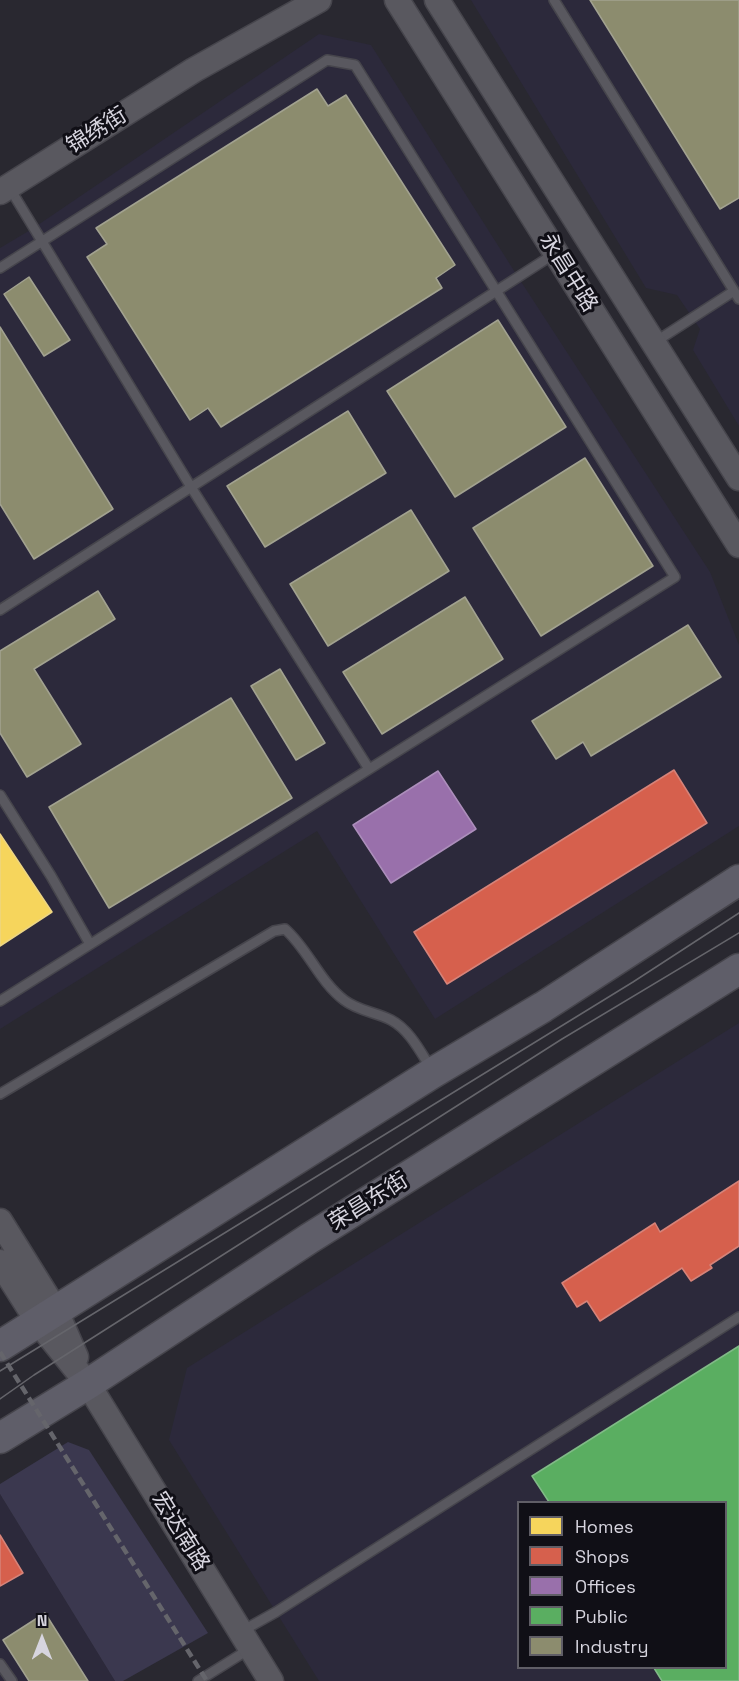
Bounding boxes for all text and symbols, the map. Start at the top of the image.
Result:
street label: 锦绣街 [62,102,132,160]
street label: 永昌中路 [533,229,603,317]
street label: 荣昌东街 [325,1167,413,1237]
street label: 宏达南路 [145,1488,215,1576]
legend [517,1501,727,1669]
text: Homes [575,1515,634,1538]
text: Shops [575,1545,629,1568]
text: Offices [575,1575,636,1598]
text: Public [575,1605,628,1628]
north arrow [12,1609,72,1669]
text: N [37,1610,47,1631]
text: Industry [575,1635,648,1658]

